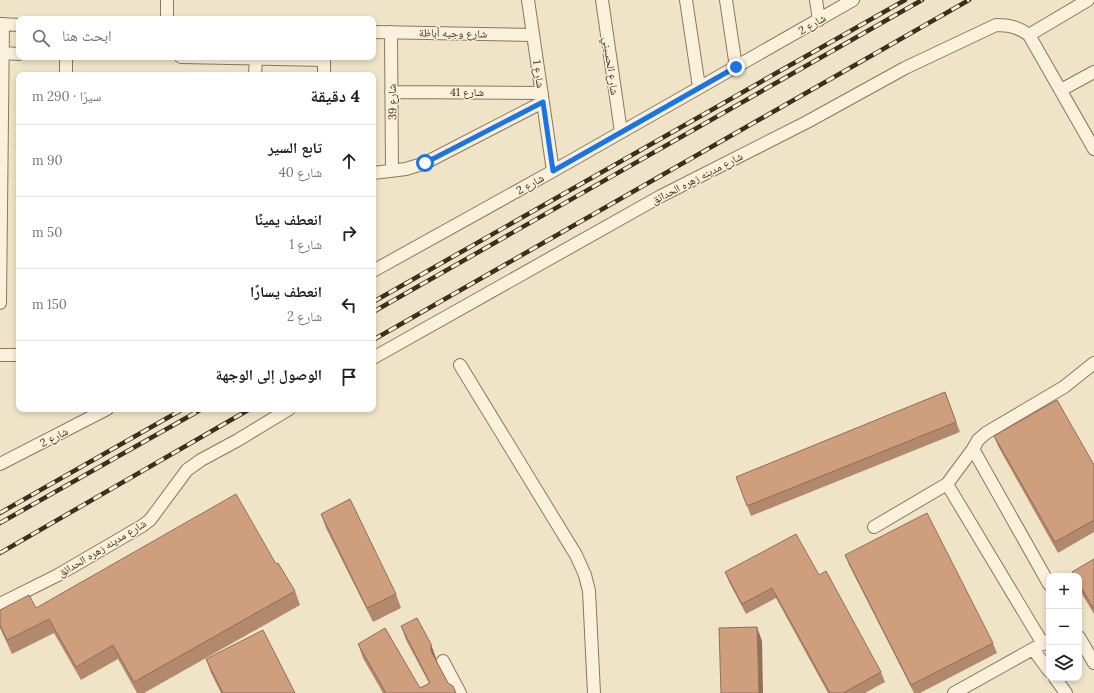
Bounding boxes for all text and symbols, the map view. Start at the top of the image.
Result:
street label: شارع 2 [796,11,828,37]
search box [16,16,376,60]
street label: شارع وجيه أباظة [419,25,487,41]
text: ابحث هنا [62,26,112,45]
icon: search [30,27,52,49]
street label: شارع الحسيني [598,36,622,96]
route end [727,58,745,76]
street label: شارع 1 [530,59,548,89]
street label: شارع 39 [385,84,399,120]
text: 4 دقيقة [311,85,360,107]
street label: شارع 41 [450,85,484,99]
text: سيرًا · 290 m [32,88,101,105]
text: تابع السير [268,138,322,157]
street label: شارع مدينه زهره الحدائق [649,149,745,207]
icon: ahead [338,150,360,172]
text: 90 m [32,152,63,169]
route start [416,154,434,172]
text: شارع 40 [279,164,322,181]
street label: شارع 2 [514,171,546,197]
text: انعطف يمينًا [254,210,322,229]
icon: right [338,222,360,244]
text: 50 m [32,224,62,241]
text: شارع 1 [289,236,322,253]
text: انعطف يسارًا [250,282,322,301]
icon: left [338,294,360,316]
text: 150 m [32,296,67,313]
text: شارع 2 [287,308,322,325]
text: الوصول إلى الوجهة [215,365,322,384]
icon: arrive [338,366,360,388]
street label: شارع 2 [38,424,70,450]
street label: شارع مدينه زهره الحدائق [55,516,149,580]
map controls [1046,573,1082,681]
button: + [1046,573,1082,609]
button: − [1046,609,1082,645]
button: layers [1046,645,1082,681]

